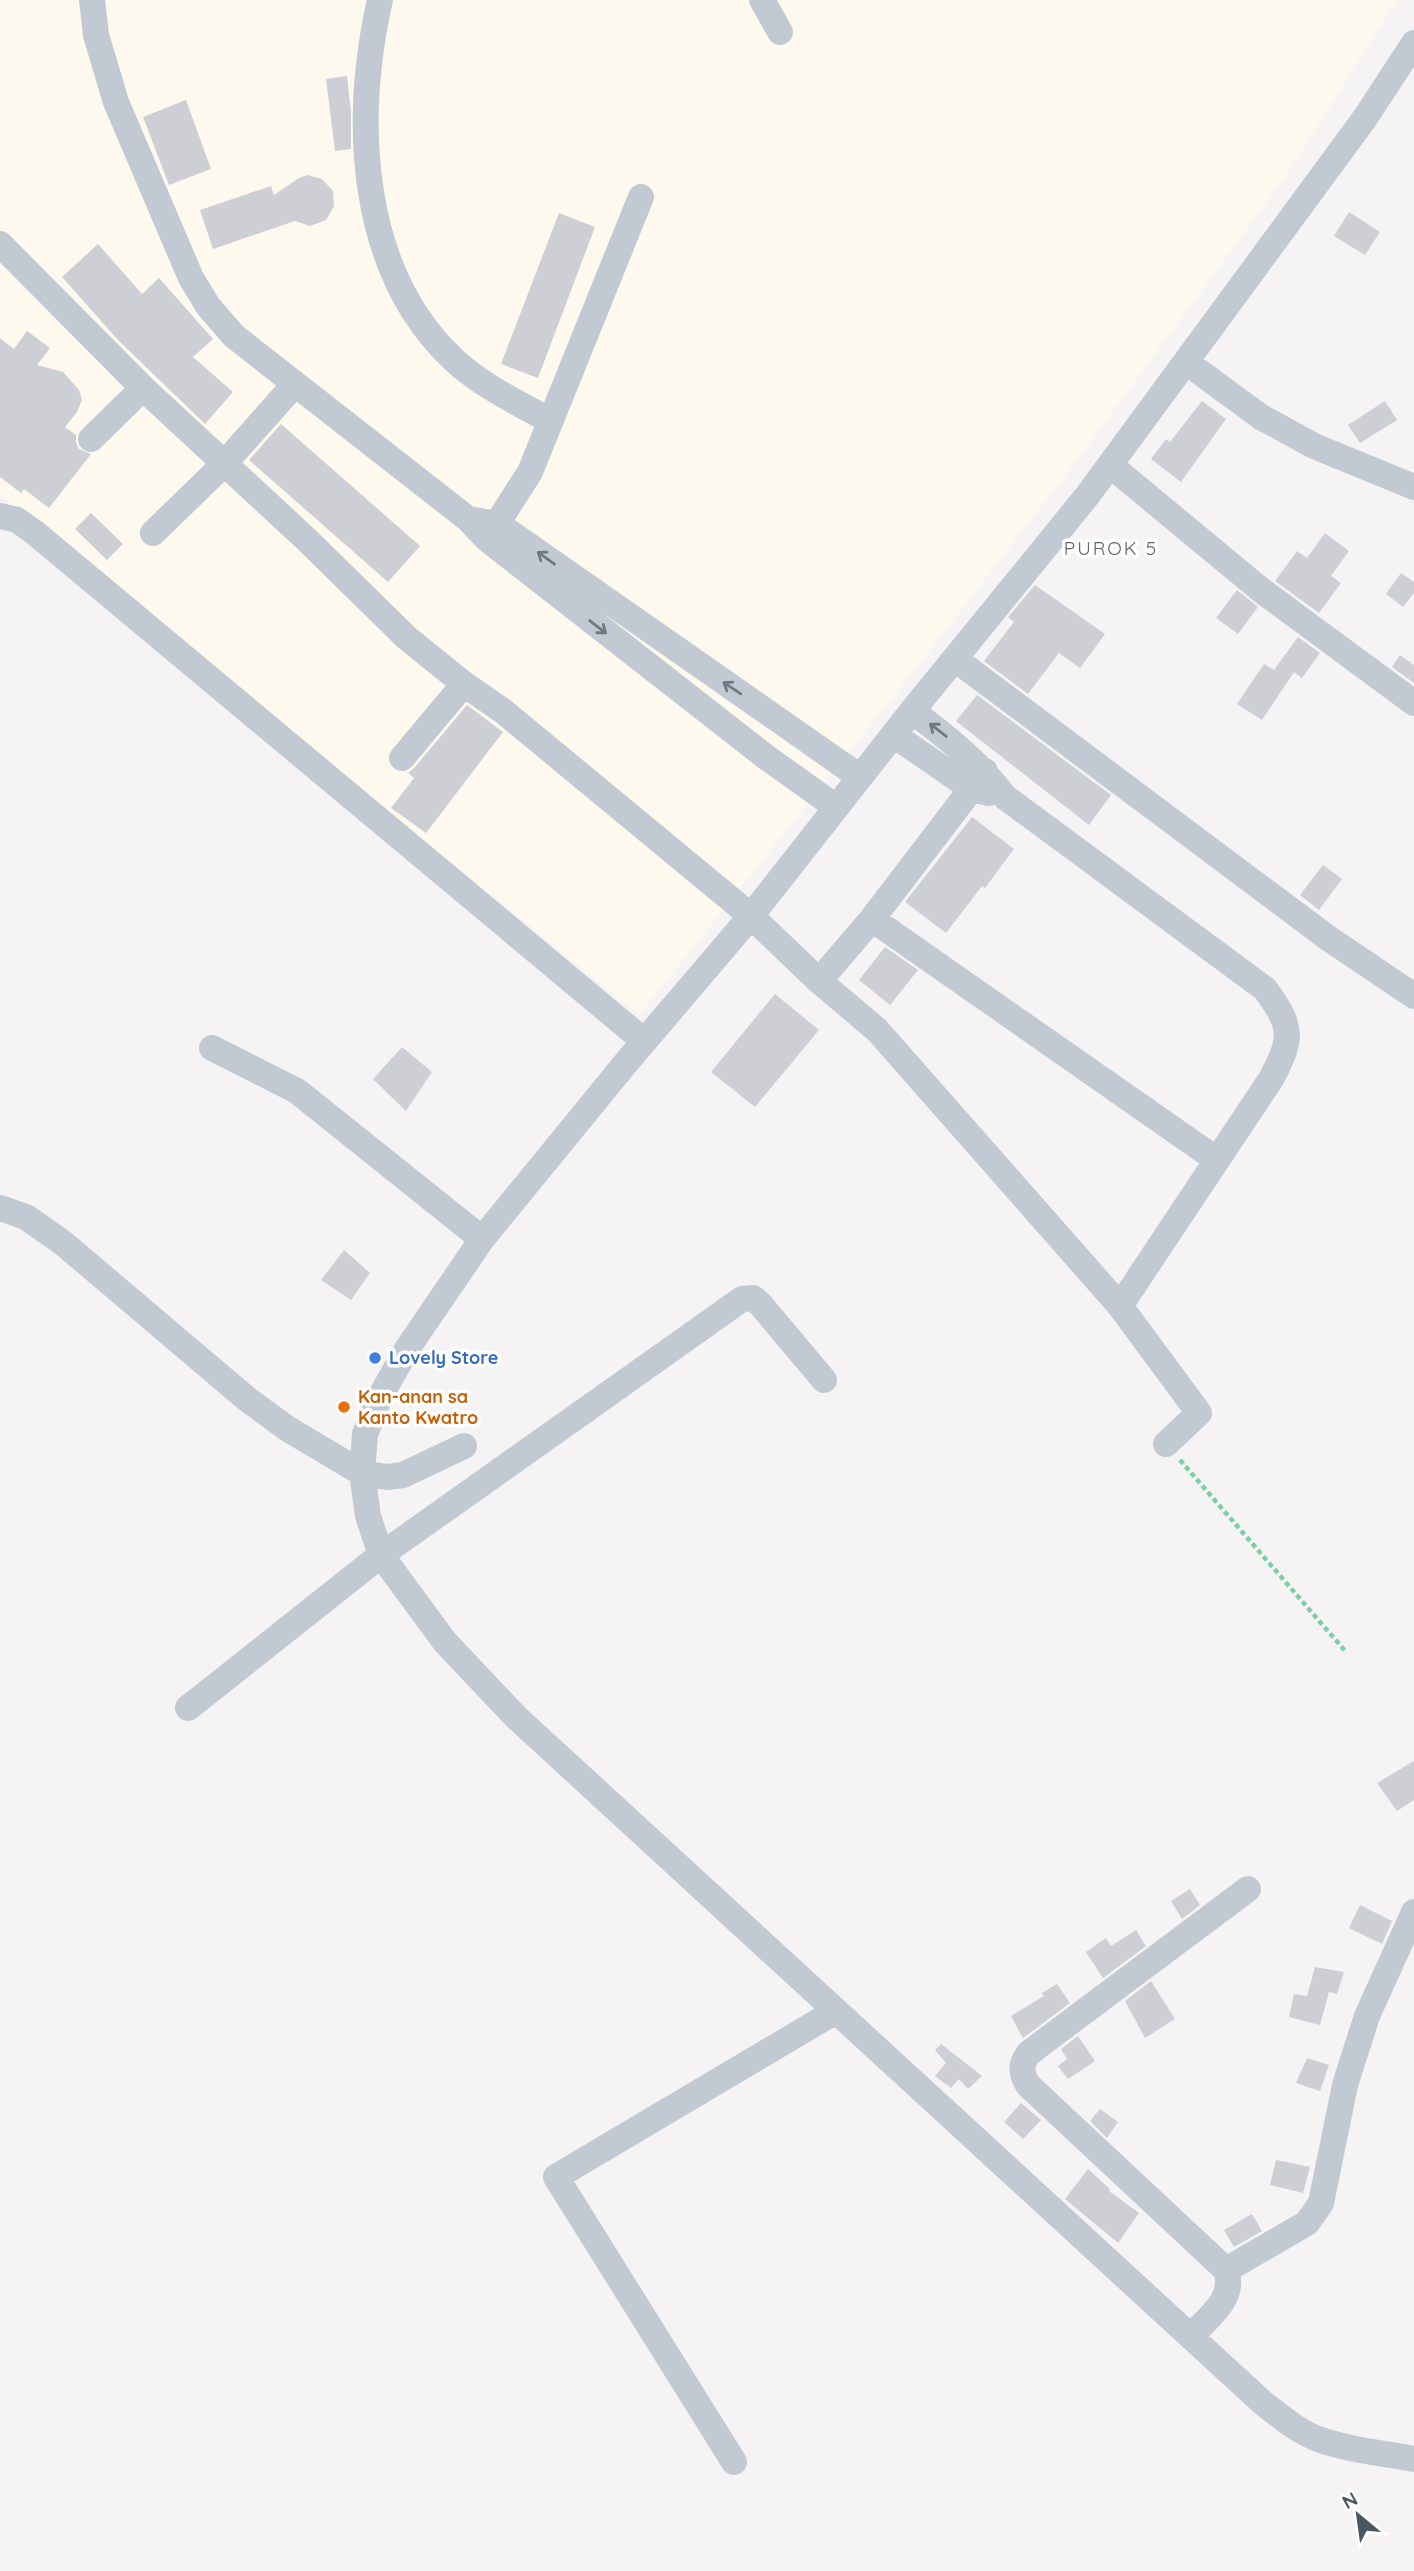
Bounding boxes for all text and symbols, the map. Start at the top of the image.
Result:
district label: PUROK 5 [1064,536,1158,560]
one-way arrow [537,551,556,565]
one-way arrow [589,620,607,635]
one-way arrow [723,681,742,696]
one-way arrow [929,723,947,738]
place label: Lovely Store [389,1346,498,1369]
marker: Lovely Store [367,1350,383,1366]
place label: Kan-anan sa Kanto Kwatro [358,1385,478,1429]
marker: Kan-anan sa Kanto Kwatro [336,1399,352,1415]
north arrow [1323,2480,1393,2550]
text: N [1338,2486,1362,2514]

